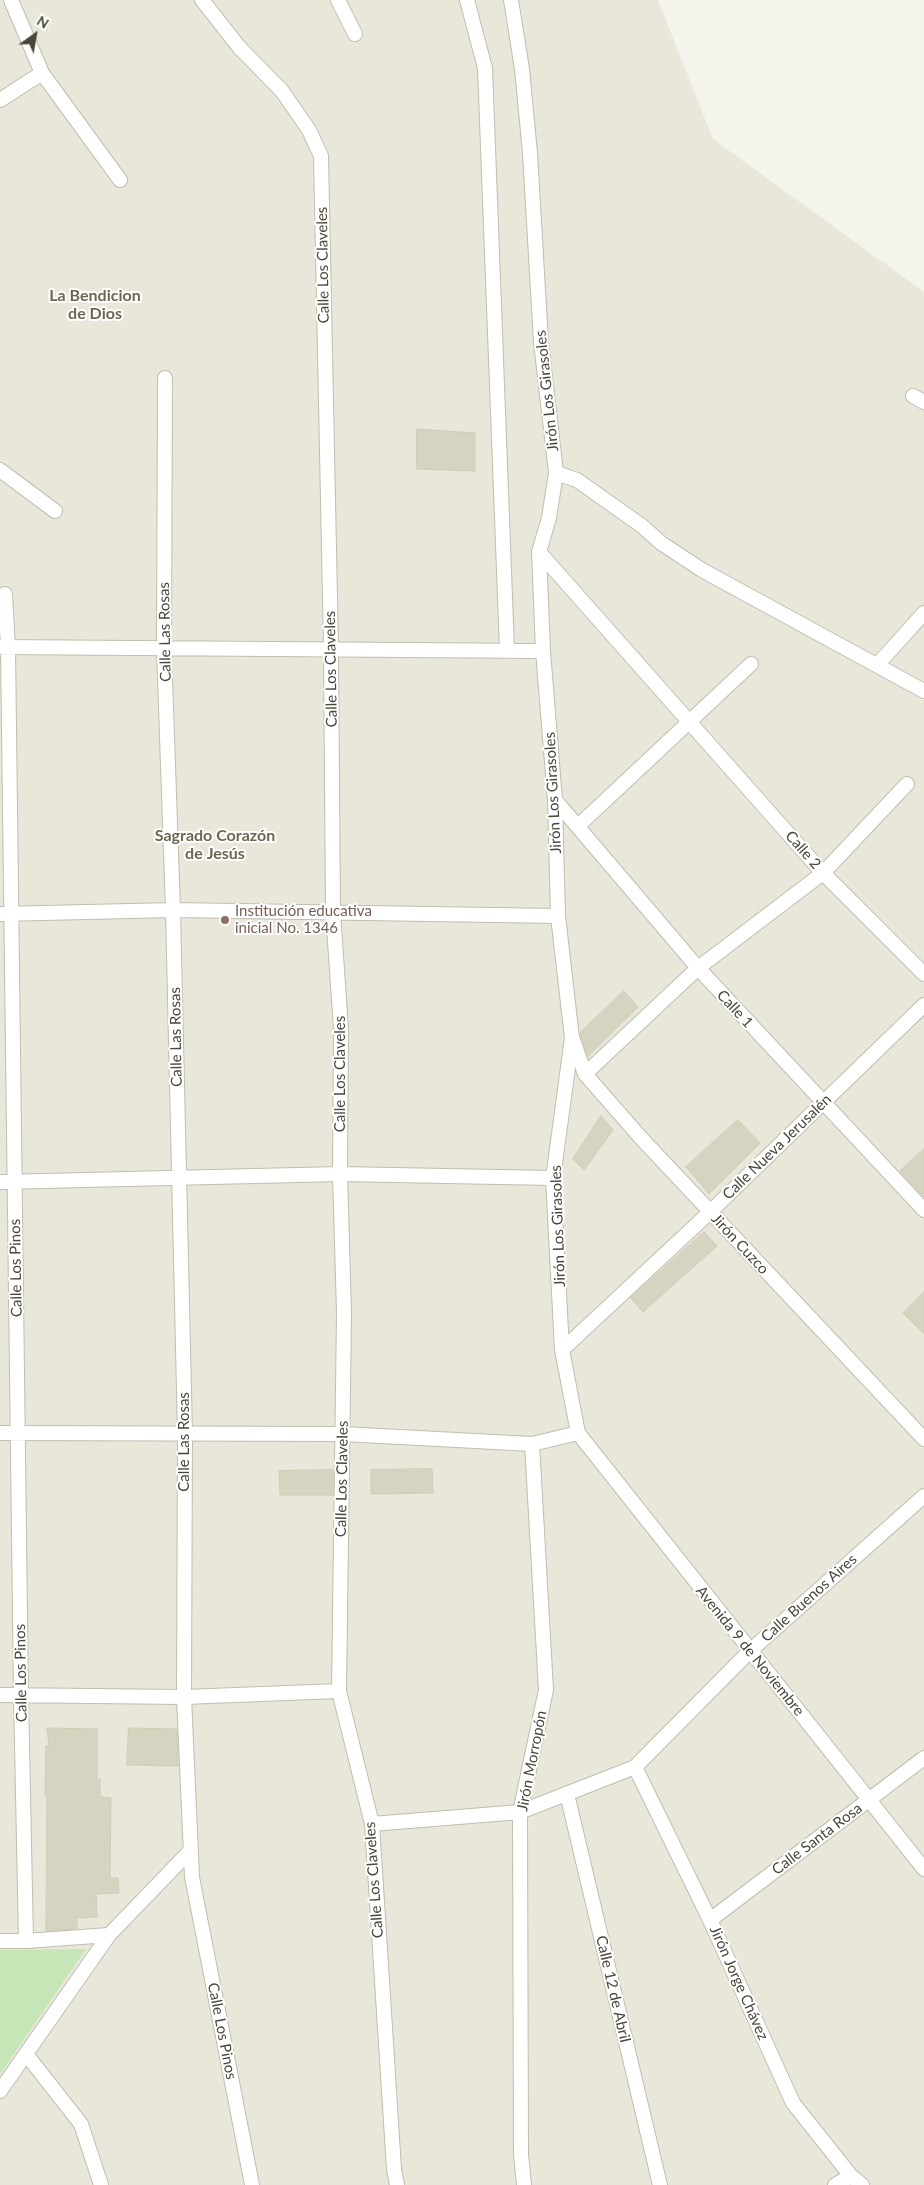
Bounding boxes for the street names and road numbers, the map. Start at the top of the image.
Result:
street label: Calle Los Claveles [313,207,333,323]
street label: Jirón Los Girasoles [532,329,562,453]
street label: Calle Las Rosas [155,582,175,682]
street label: Calle Los Claveles [321,611,341,727]
street label: Jirón Los Girasoles [541,732,565,854]
street label: Calle 2 [781,827,825,873]
street label: Calle 1 [713,986,757,1032]
street label: Calle Las Rosas [166,987,186,1087]
street label: Calle Los Claveles [331,1016,349,1132]
street label: Calle Nueva Jerusalén [719,1090,835,1204]
street label: Jirón Los Girasoles [547,1165,569,1287]
street label: Jirón Cuzco [707,1210,773,1278]
street label: Calle Los Pinos [6,1219,26,1317]
street label: Calle Las Rosas [175,1392,193,1492]
street label: Calle Los Claveles [332,1421,352,1537]
street label: Calle Buenos Aires [757,1550,861,1646]
street label: Avenida 9 de Noviembre [692,1582,808,1720]
street label: Calle Los Pinos [11,1624,31,1722]
street label: Jirón Morropón [513,1709,551,1813]
street label: Calle Santa Rosa [768,1799,866,1879]
street label: Calle Los Claveles [361,1821,387,1939]
street label: Jirón Jorge Chávez [706,1923,772,2043]
street label: Calle 12 de Abril [592,1934,634,2044]
street label: Calle Los Pinos [204,1981,240,2081]

